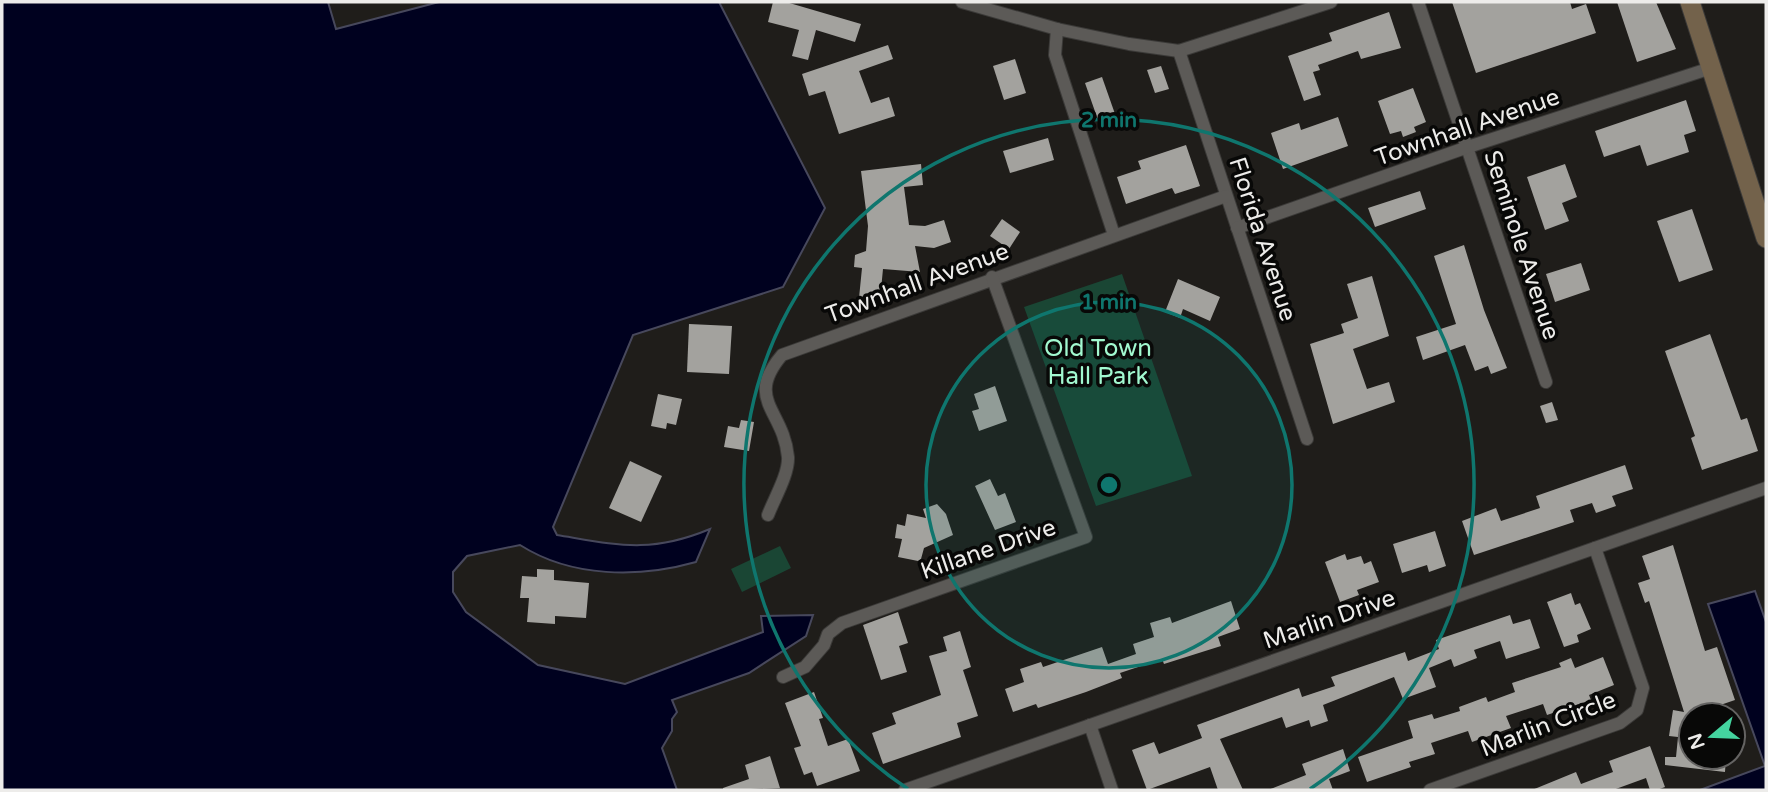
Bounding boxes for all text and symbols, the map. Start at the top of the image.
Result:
street label: Townhall Avenue [1371,82,1563,173]
text: 2 min [1081,108,1137,133]
street label: Seminole Avenue [1477,147,1566,343]
street label: Florida Avenue [1222,153,1303,325]
street label: Townhall Avenue [821,237,1013,330]
text: 1 min [1081,290,1137,315]
park label: Old Town Hall Park [1044,334,1152,391]
centre of rings [1097,473,1121,497]
street label: Killane Drive [917,513,1060,586]
street label: Marlin Drive [1259,583,1399,656]
street label: Marlin Circle [1476,685,1620,764]
north arrow [1677,701,1747,771]
text: N [1684,730,1710,752]

